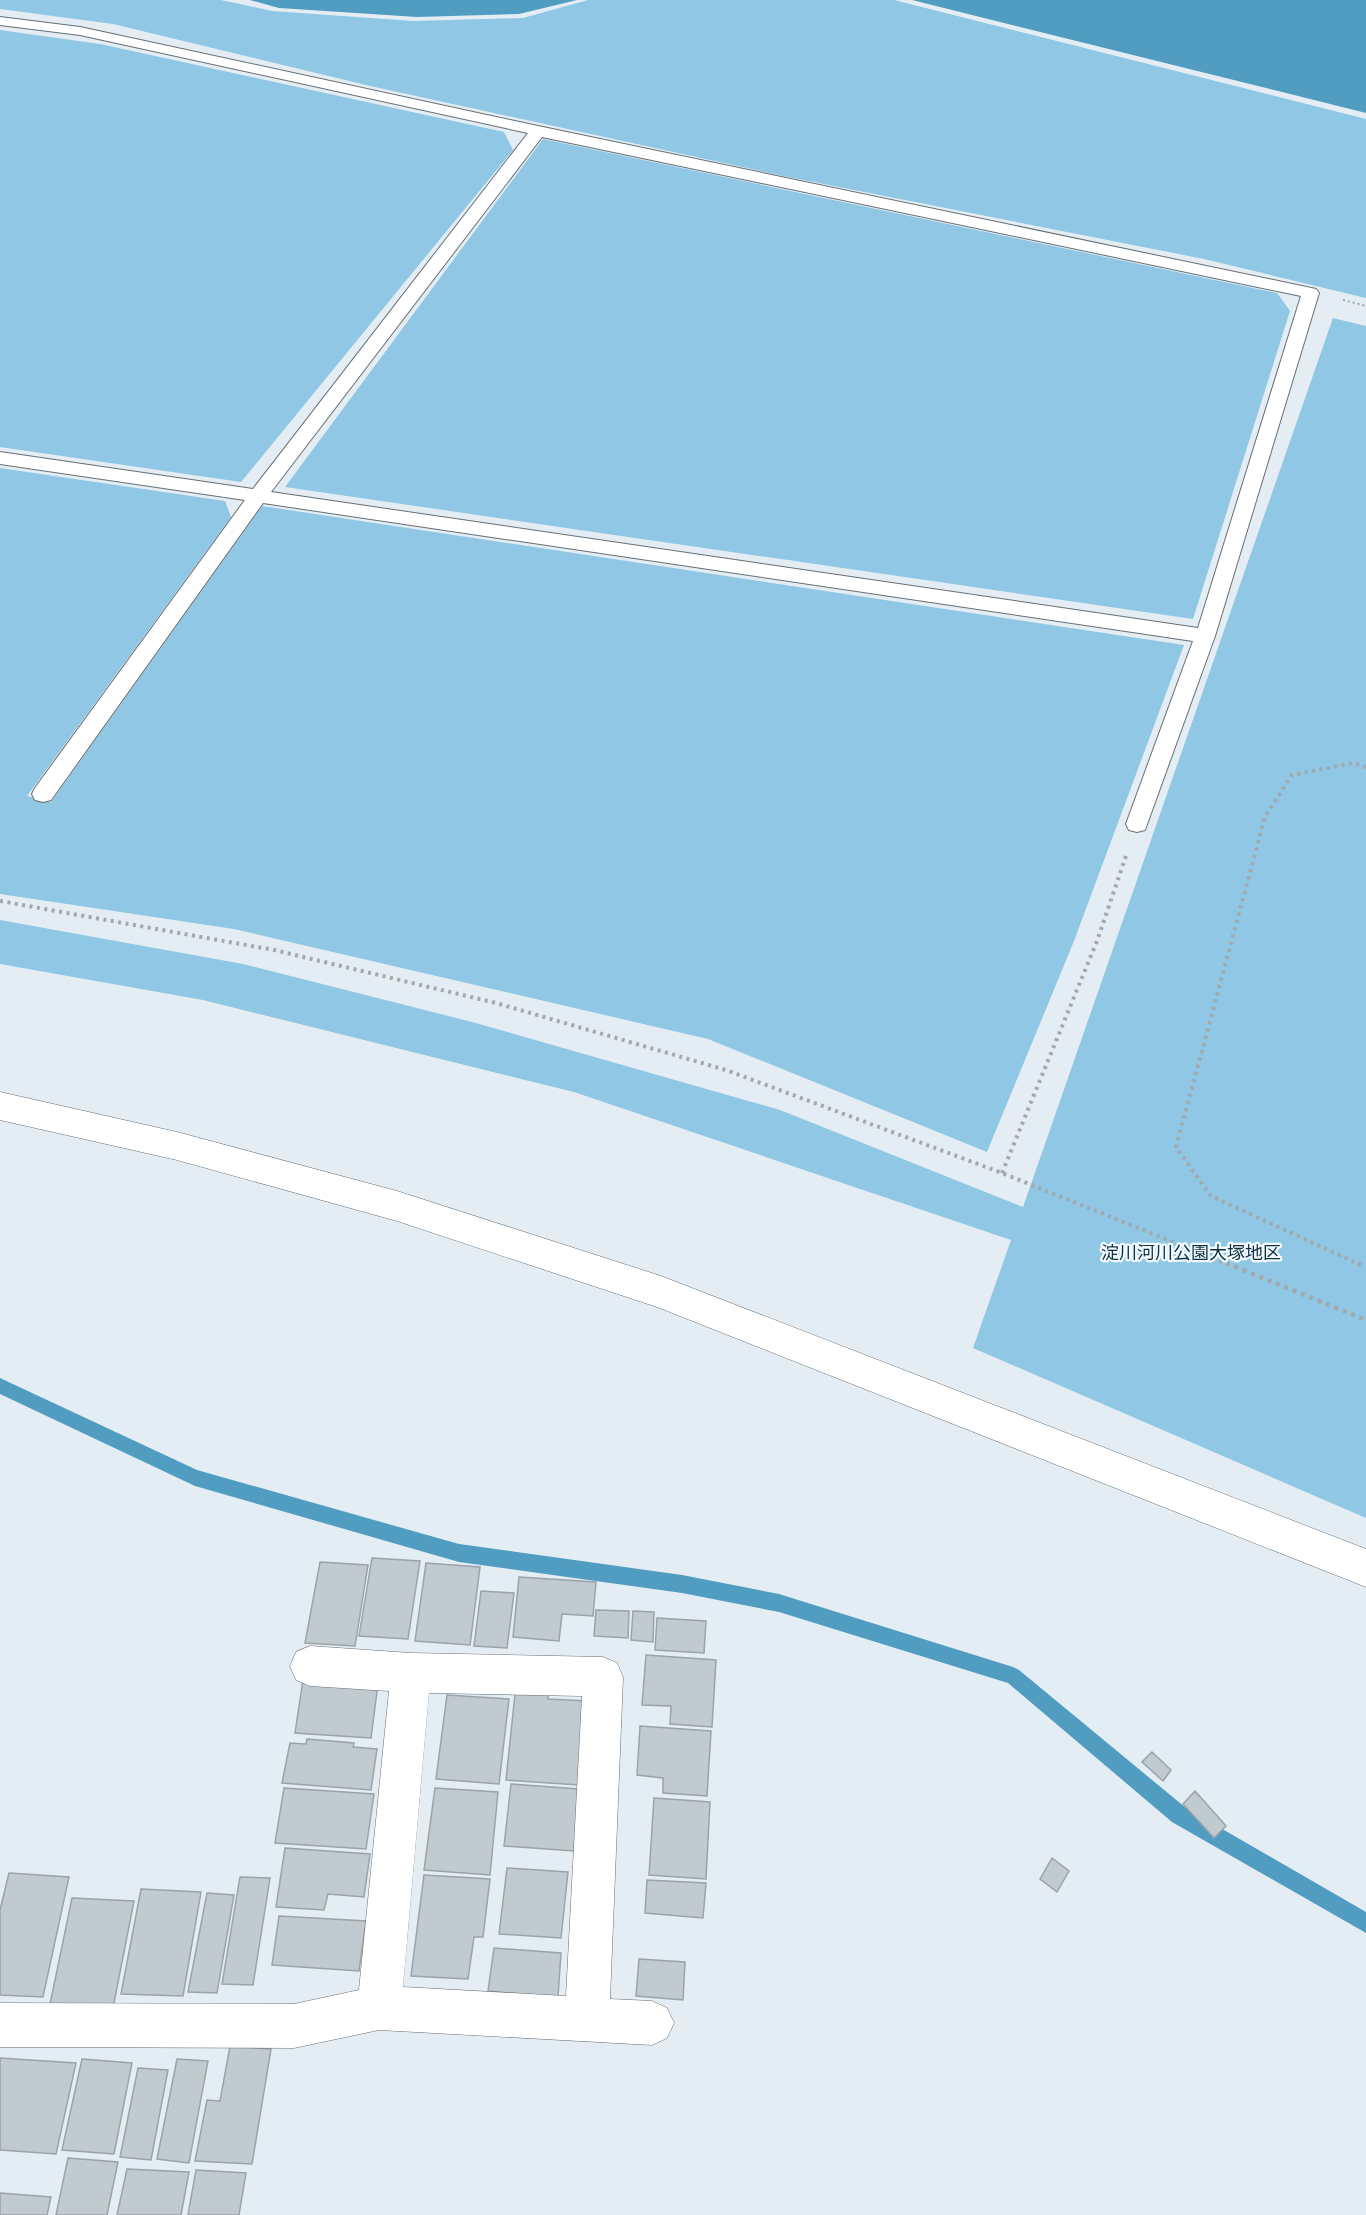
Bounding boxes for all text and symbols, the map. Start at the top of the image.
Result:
park label: 淀川河川公園大塚地区 [1101,1240,1281,1266]

